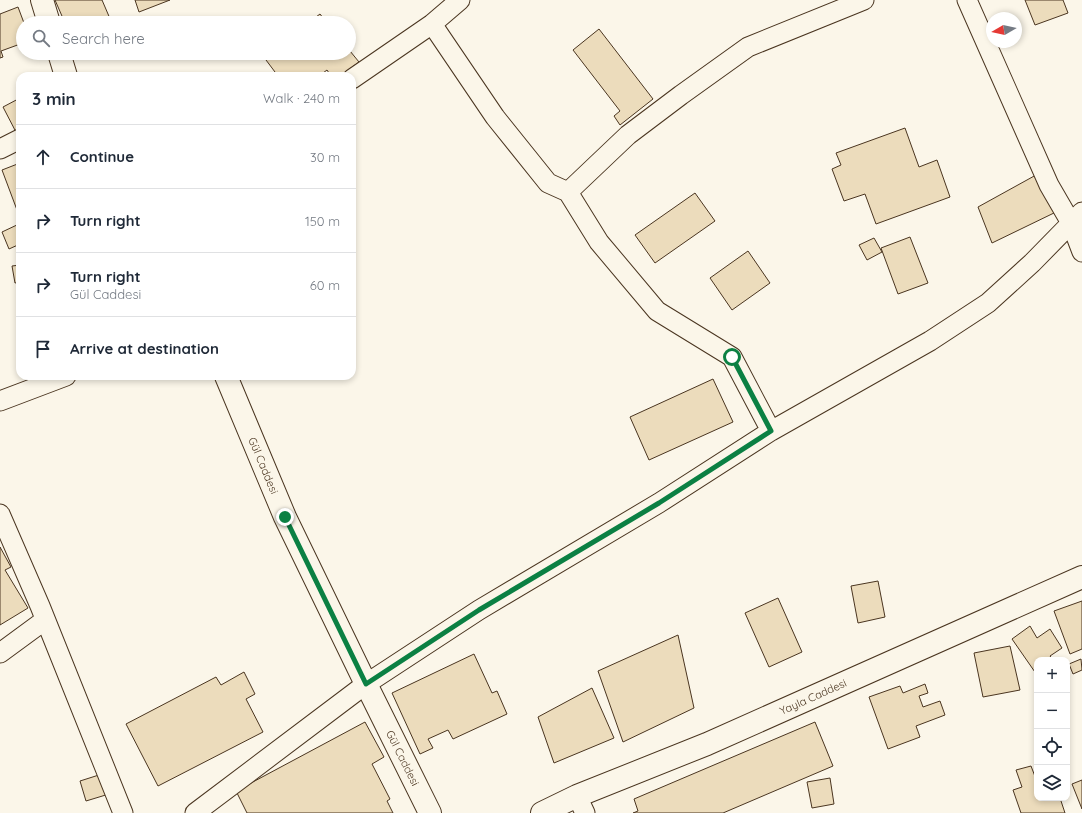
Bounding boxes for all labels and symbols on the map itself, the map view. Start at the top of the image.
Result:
north arrow [986,12,1022,48]
route start [723,348,741,366]
street label: Gül Caddesi [245,435,282,496]
route end [276,508,294,526]
street label: Yayla Caddesi [777,676,849,718]
street label: Gül Caddesi [383,728,422,788]

